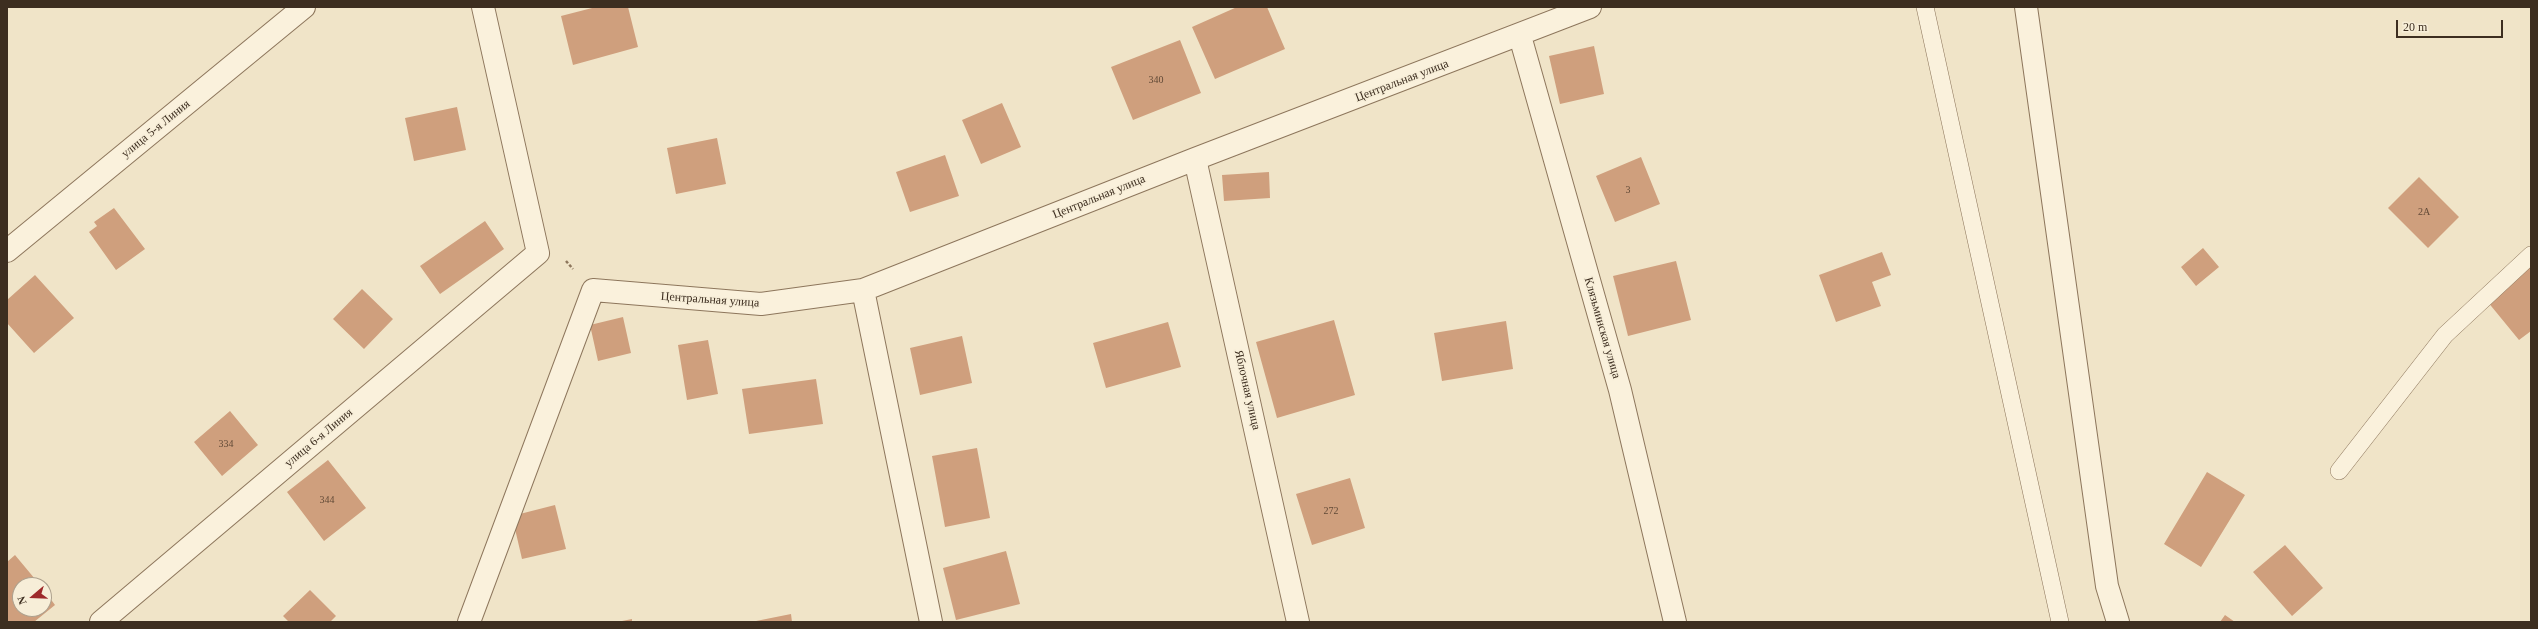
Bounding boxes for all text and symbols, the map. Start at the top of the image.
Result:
scale bar [2398,12,2505,38]
text: 20 m [2403,20,2427,34]
street label: Центральная улица [1353,57,1451,105]
house number: 340 [1148,74,1164,86]
street label: улица 5-я Линия [119,97,193,161]
street label: Центральная улица [1051,172,1147,222]
house number: 3 [1626,184,1630,196]
house number: 2А [2418,206,2430,218]
street label: Клязьминская улица [1581,276,1623,380]
street label: Центральная улица [660,289,760,311]
street label: Яблочная улица [1231,349,1263,431]
street label: улица 6-я Линия [282,405,356,471]
house number: 334 [218,438,234,450]
house number: 344 [320,494,334,506]
house number: 272 [1324,505,1338,517]
north arrow [12,577,52,617]
text: N [15,595,29,606]

